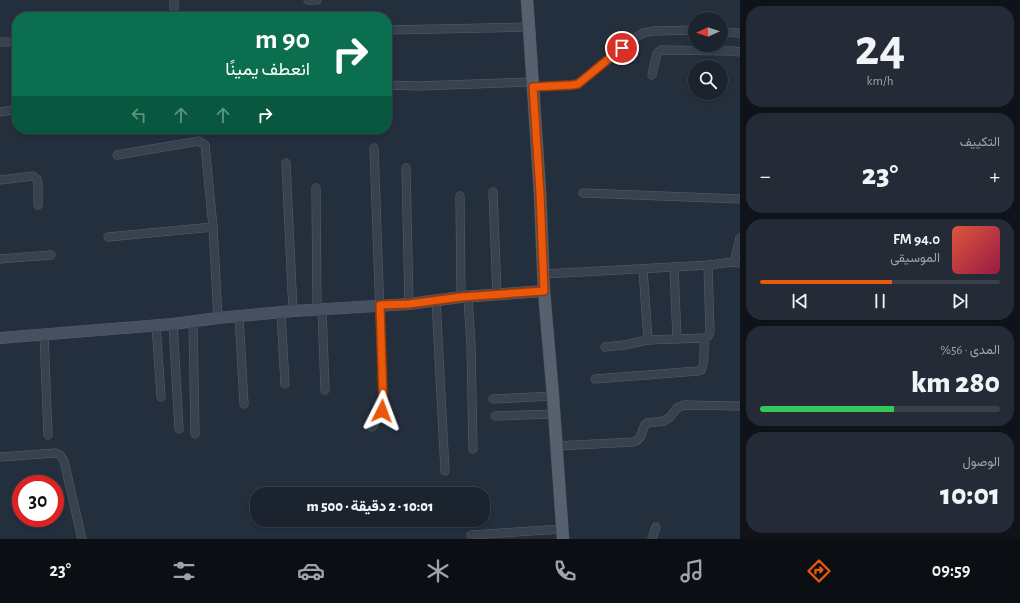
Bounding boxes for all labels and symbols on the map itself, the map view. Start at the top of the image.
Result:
north arrow [688,12,728,52]
pin [605,31,639,65]
position arrow [361,390,403,432]
speed limit sign: 30 [12,475,64,527]

